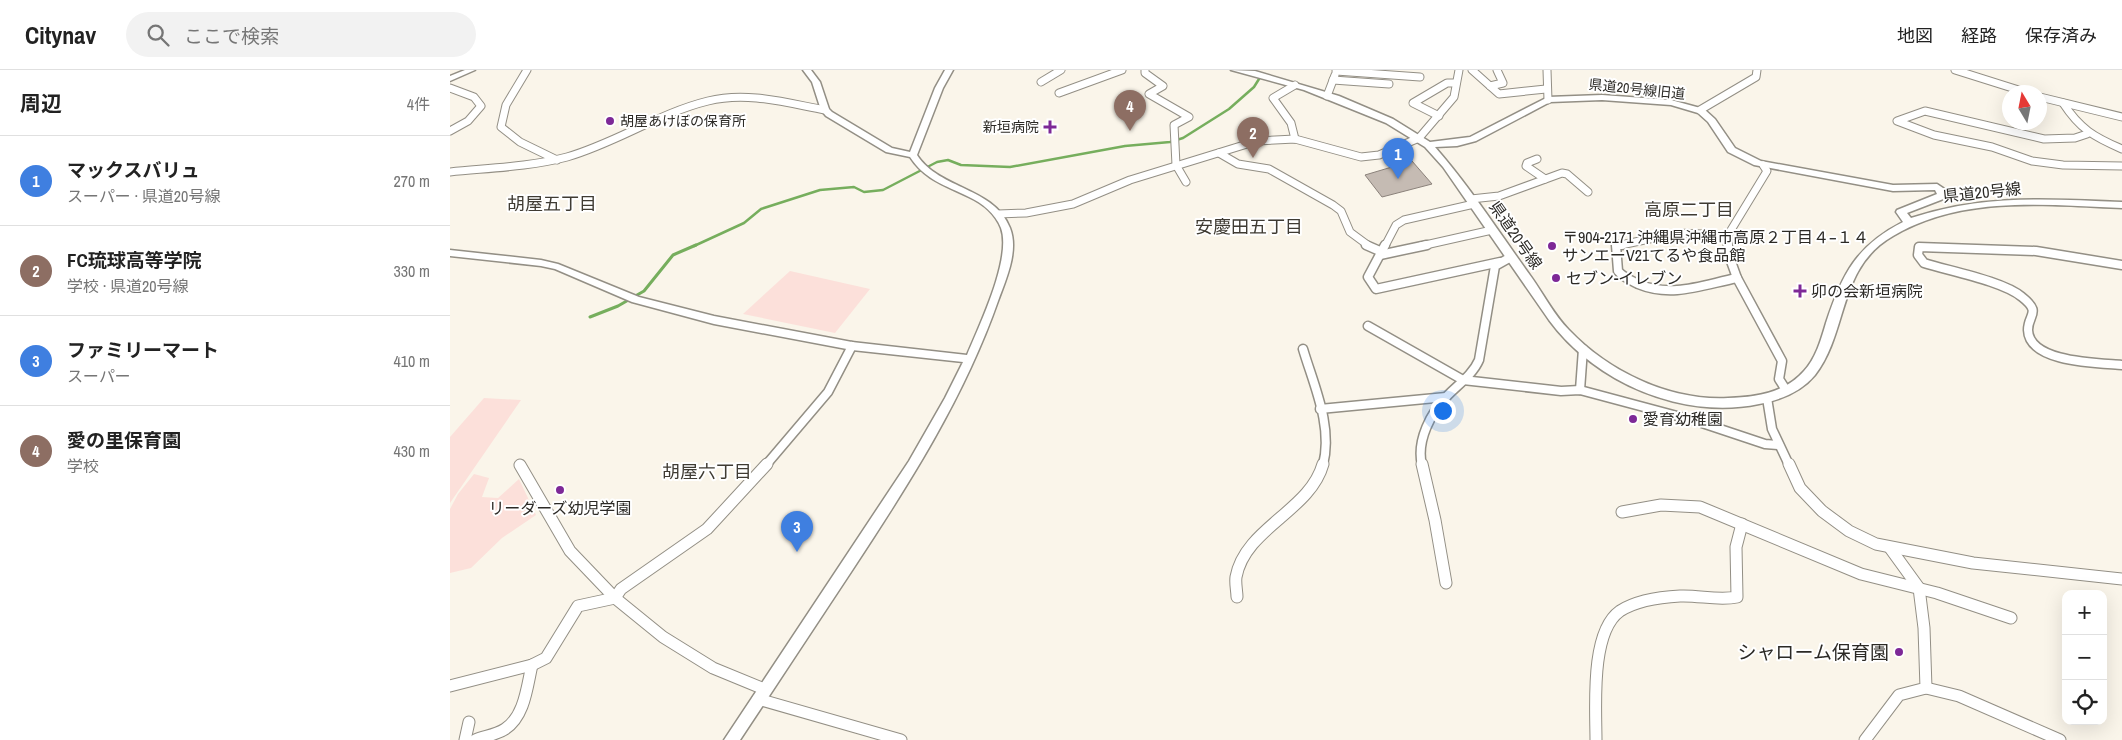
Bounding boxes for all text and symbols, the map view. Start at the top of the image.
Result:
search box [126,12,476,57]
text: Citynav [25,19,96,51]
icon: search [144,21,172,49]
text: ここで検索 [184,23,279,49]
text: 地図 [1897,23,1933,48]
text: 経路 [1961,23,1997,48]
text: 保存済み [2025,23,2097,48]
street label: 県道20号線旧道 [1588,75,1686,103]
north arrow [2002,85,2047,130]
text: 周辺 [20,89,62,118]
pin: 4 [1114,90,1146,131]
text: 4件 [407,93,430,115]
place label: 胡屋あけぼの保育所 [620,112,746,130]
marker: 胡屋あけぼの保育所 [604,115,616,127]
pin: 2 [1237,117,1269,158]
place label: 新垣病院 [983,118,1039,136]
marker: 新垣病院 [1043,120,1057,134]
pin: 1 [1382,138,1414,179]
text: マックスバリュ [67,157,199,183]
text: 1 [32,170,40,192]
text: 270 m [394,170,430,192]
street label: 県道20号線 [1942,177,2022,207]
text: スーパー · 県道20号線 [67,185,220,207]
district label: 胡屋五丁目 [507,191,597,216]
street label: 県道20号線 [1484,197,1548,273]
district label: 高原二丁目 [1644,197,1734,222]
district label: 安慶田五丁目 [1195,214,1303,239]
place label: 〒904-2171 沖縄県沖縄市高原２丁目４−１４ サンエーV21てるや食品館 [1562,226,1869,266]
marker: 〒904-2171 沖縄県沖縄市高原２丁目４−１４ サンエーV21てるや食品館 [1546,240,1558,252]
text: FC琉球高等学院 [67,247,202,273]
text: 2 [32,260,40,282]
text: 330 m [394,260,430,282]
place label: セブン-イレブン [1566,267,1682,289]
marker: セブン-イレブン [1550,272,1562,284]
text: 学校 · 県道20号線 [67,275,189,297]
place label: 卯の会新垣病院 [1811,280,1923,302]
marker: 卯の会新垣病院 [1793,284,1807,298]
text: ファミリーマート [67,337,219,363]
text: 3 [32,350,40,372]
text: 410 m [394,350,430,372]
text: スーパー [67,365,131,387]
your location [1430,398,1456,424]
place label: 愛育幼稚園 [1643,408,1723,430]
marker: 愛育幼稚園 [1627,413,1639,425]
text: 愛の里保育園 [67,427,181,453]
text: 4 [32,440,40,462]
text: 430 m [394,440,430,462]
text: 学校 [67,455,99,477]
district label: 胡屋六丁目 [662,459,752,484]
marker: リーダーズ幼児学園 [554,484,566,496]
place label: リーダーズ幼児学園 [488,497,632,519]
pin: 3 [781,511,813,552]
map controls [2062,590,2107,725]
button: + [2062,590,2107,635]
button: − [2062,635,2107,680]
place label: シャローム保育園 [1738,639,1889,665]
marker: シャローム保育園 [1893,646,1905,658]
button: locate [2062,680,2107,725]

